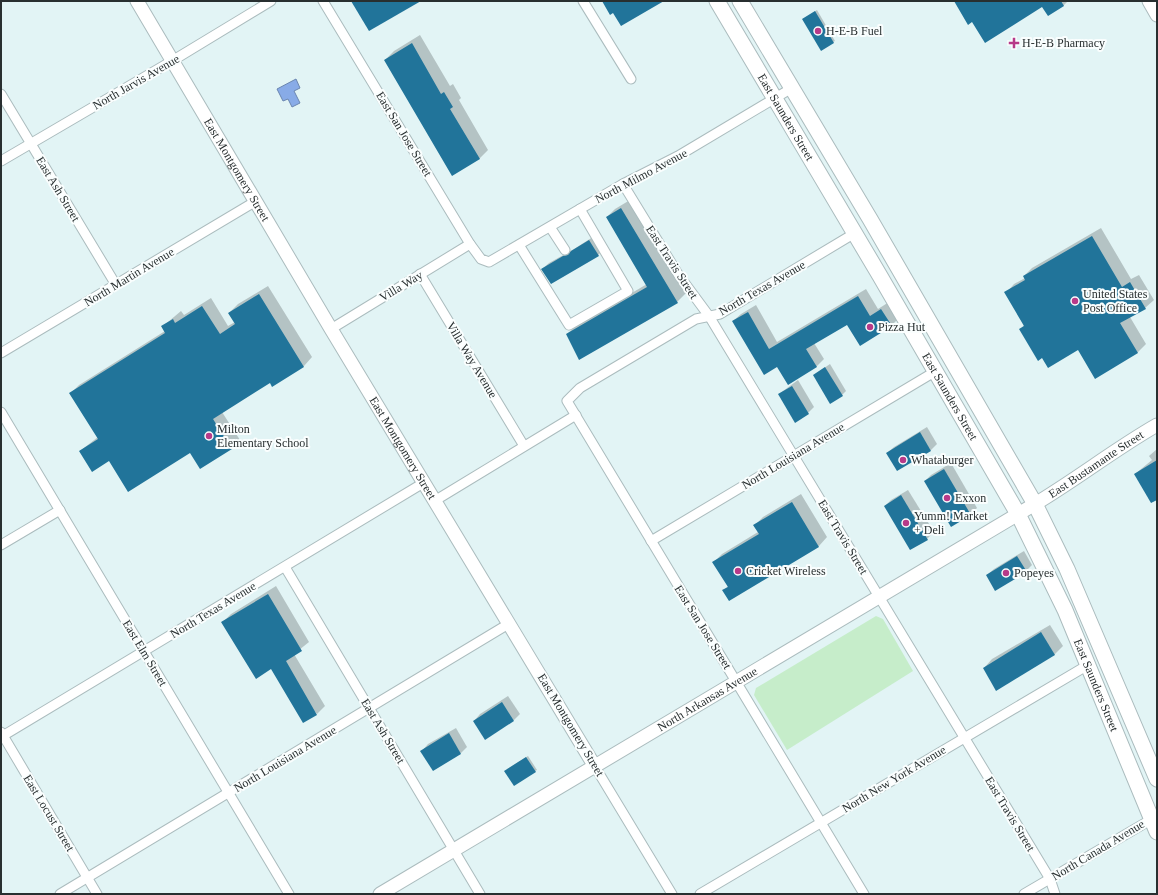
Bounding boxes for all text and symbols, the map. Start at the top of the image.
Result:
place label: H-E-B Fuel [826,24,883,38]
marker: H-E-B Fuel [813,26,823,36]
place label: H-E-B Pharmacy [1022,36,1105,50]
marker: H-E-B Pharmacy [1009,38,1019,48]
street label: North Jarvis Avenue [90,51,182,113]
street label: East Saunders Street [755,71,817,164]
street label: East San Jose Street [373,89,435,179]
street label: East Montgomery Street [201,116,273,224]
street label: North Milmo Avenue [592,146,690,206]
street label: East Ash Street [33,154,83,225]
street label: East Travis Street [643,223,701,302]
street label: North Martin Avenue [81,245,177,309]
street label: North Texas Avenue [716,258,808,318]
street label: Villa Way [377,268,425,304]
place label: United States Post Office [1083,287,1148,315]
marker: United States Post Office [1070,296,1080,306]
street label: Villa Way Avenue [444,319,500,401]
place label: Pizza Hut [878,320,926,334]
marker: Pizza Hut [865,322,875,332]
street label: East Saunders Street [919,350,981,443]
street label: East Montgomery Street [366,394,439,502]
street label: North Louisiana Avenue [739,420,847,492]
place label: Milton Elementary School [217,422,309,450]
street label: East Bustamante Street [1046,427,1147,501]
marker: Milton Elementary School [204,431,214,441]
place label: Whataburger [911,453,973,467]
marker: Whataburger [898,455,908,465]
place label: Exxon [955,491,986,505]
marker: Exxon [942,493,952,503]
street label: East Travis Street [815,497,871,577]
place label: Yumm! Market + Deli [914,509,988,537]
marker: Yumm! Market + Deli [901,518,911,528]
place label: Cricket Wireless [746,564,826,578]
marker: Cricket Wireless [733,566,743,576]
place label: Popeyes [1014,566,1054,580]
marker: Popeyes [1001,568,1011,578]
street label: North Texas Avenue [168,579,258,641]
street label: East San Jose Street [672,582,735,672]
street label: East Elm Street [120,617,171,689]
street label: East Saunders Street [1071,637,1122,734]
street label: North Arkansas Avenue [655,664,760,734]
street label: East Montgomery Street [535,671,608,779]
street label: East Ash Street [358,696,408,767]
street label: North Louisiana Avenue [231,723,339,795]
street label: North New York Avenue [840,742,948,816]
street label: East Locust Street [21,772,78,855]
street label: East Travis Street [982,774,1038,854]
street label: North Canada Avenue [1049,817,1147,883]

